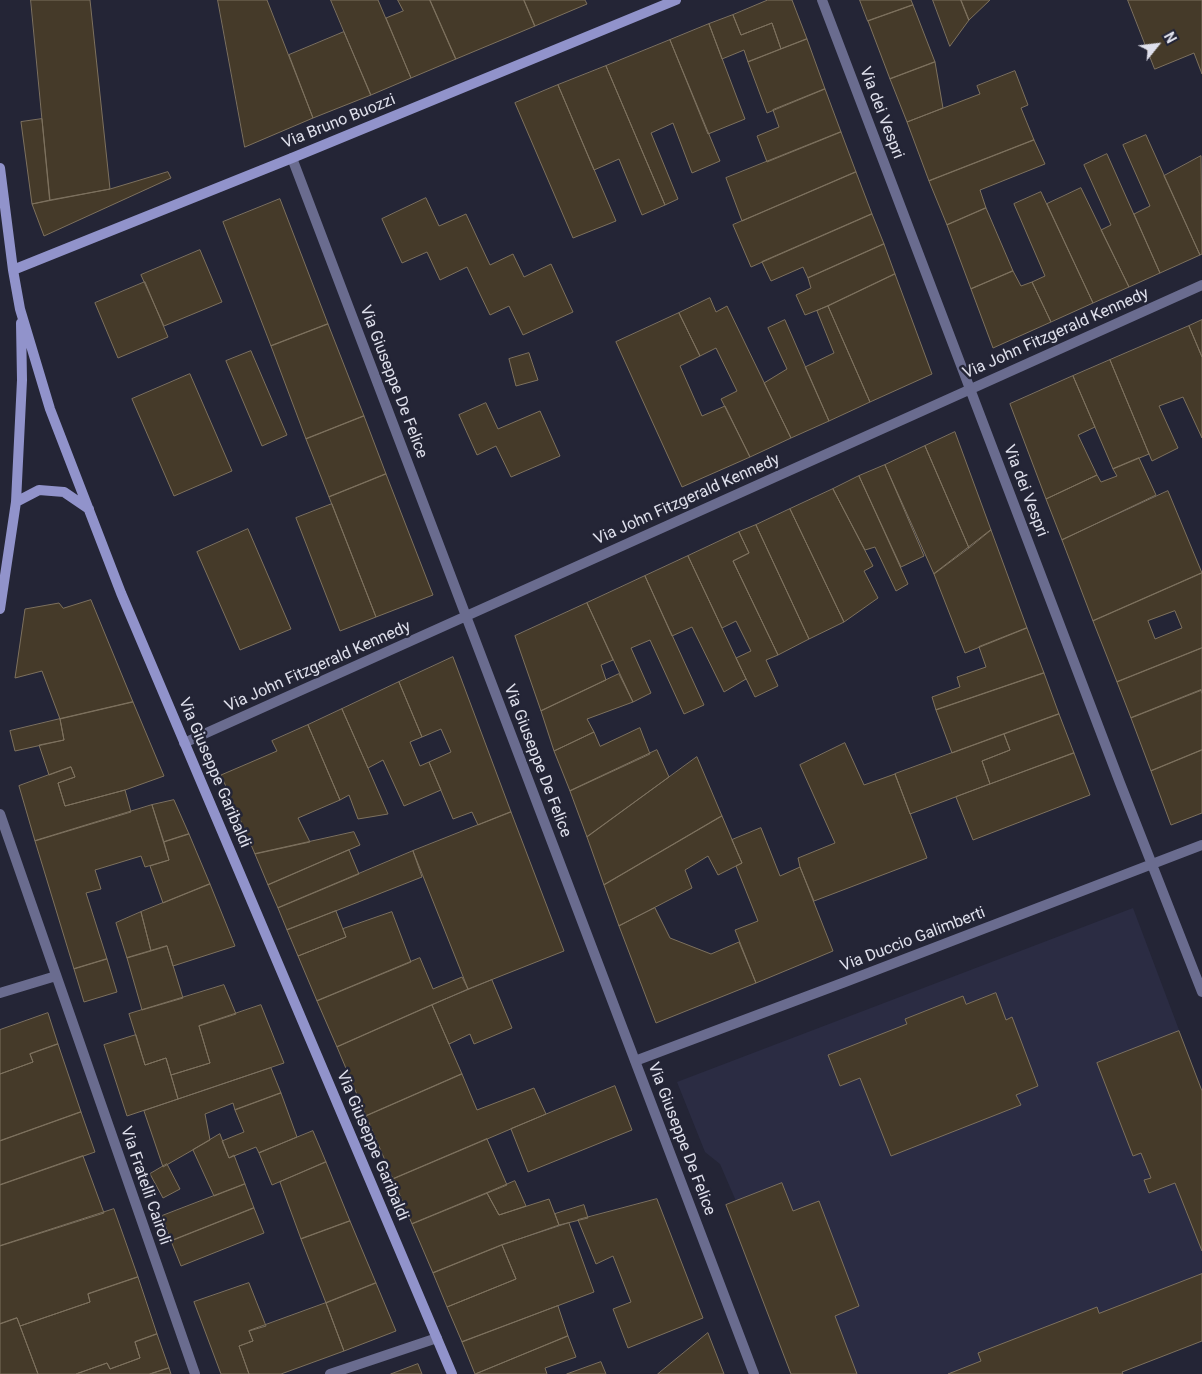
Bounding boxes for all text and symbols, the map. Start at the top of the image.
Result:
north arrow [1132,20,1182,70]
text: N [1161,30,1180,46]
street label: Via dei Vespri [855,64,907,162]
street label: Via Bruno Buozzi [280,91,398,153]
street label: Via John Fitzgerald Kennedy [960,284,1152,384]
street label: Via Giuseppe De Felice [355,303,431,461]
street label: Via dei Vespri [999,442,1051,540]
street label: Via John Fitzgerald Kennedy [591,450,783,550]
street label: Via John Fitzgerald Kennedy [222,617,414,717]
street label: Via Giuseppe De Felice [499,682,575,840]
street label: Via Giuseppe Garibaldi [174,695,254,851]
street label: Via Duccio Galimberti [838,904,988,976]
street label: Via Giuseppe De Felice [643,1060,719,1218]
street label: Via Giuseppe Garibaldi [332,1068,412,1224]
street label: Via Fratelli Cairoli [116,1124,174,1248]

